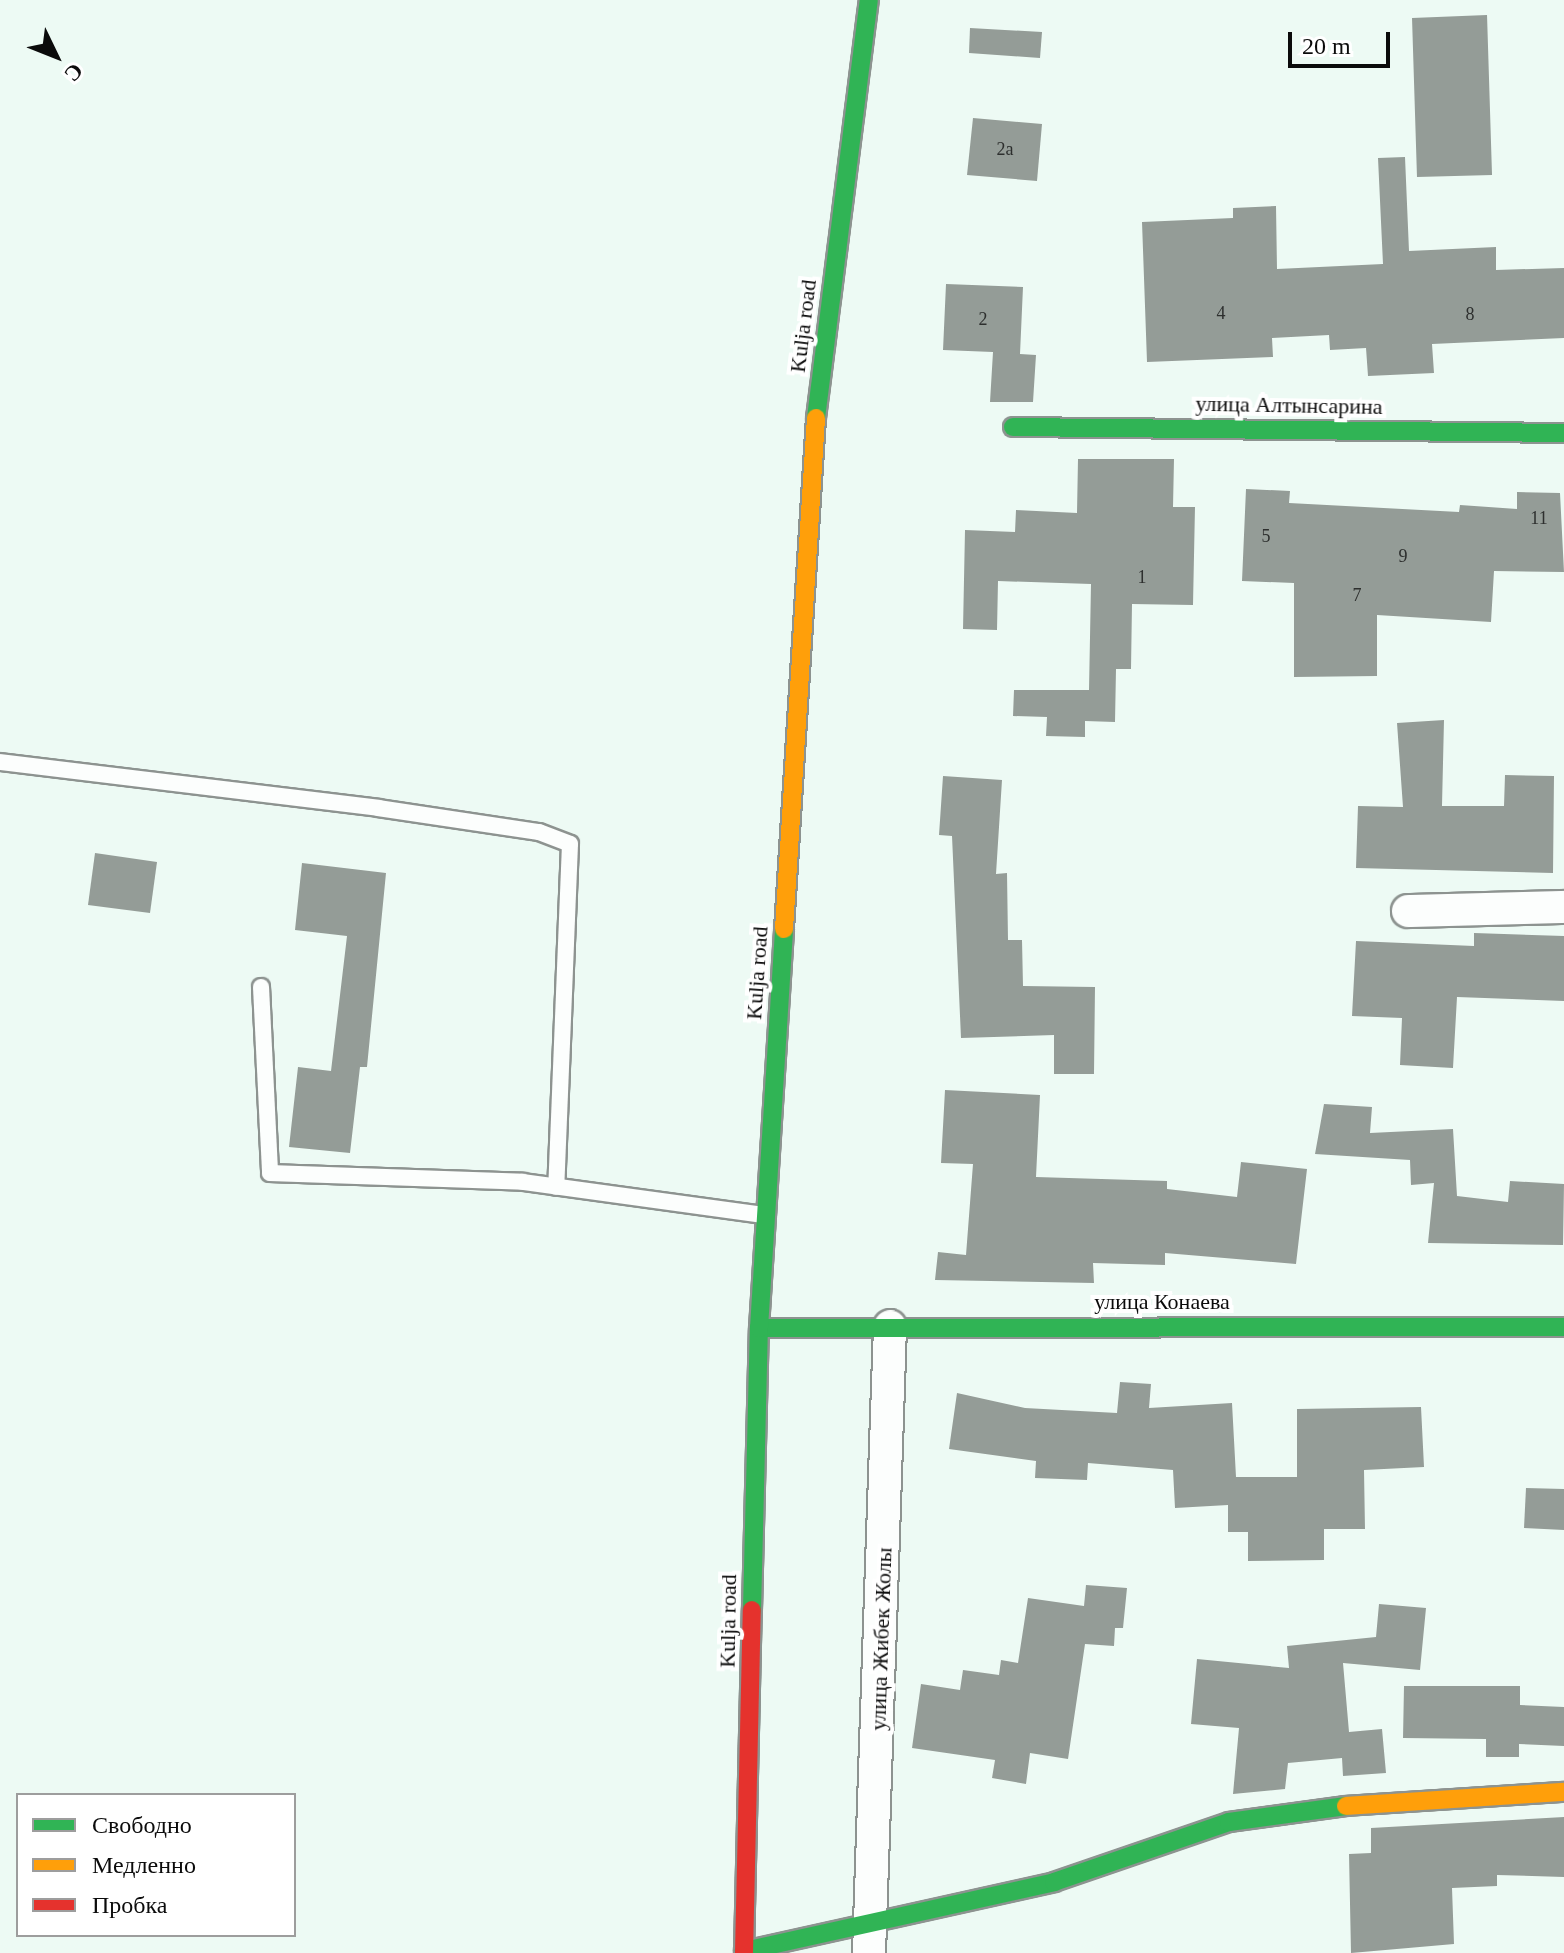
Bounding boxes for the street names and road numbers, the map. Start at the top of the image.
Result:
street label: Kulja road [784,278,822,374]
street label: улица Алтынсарина [1195,390,1383,420]
street label: Kulja road [741,925,773,1021]
street label: улица Конаева [1094,1289,1230,1315]
street label: улица Жибек Жолы [865,1547,897,1731]
street label: Kulja road [714,1574,742,1668]

